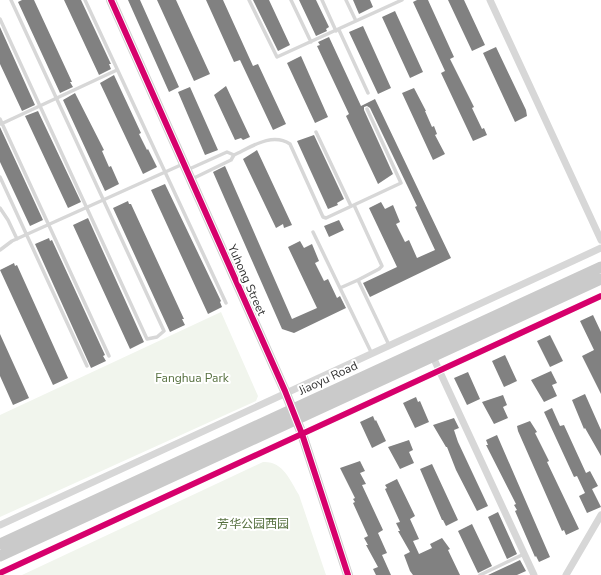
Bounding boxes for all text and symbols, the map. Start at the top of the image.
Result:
street label: Yuhong Street [224,241,270,319]
street label: Jiaoyu Road [295,357,360,399]
park label: Fanghua Park [155,370,230,386]
park label: 芳华公园西园 [217,516,289,532]

